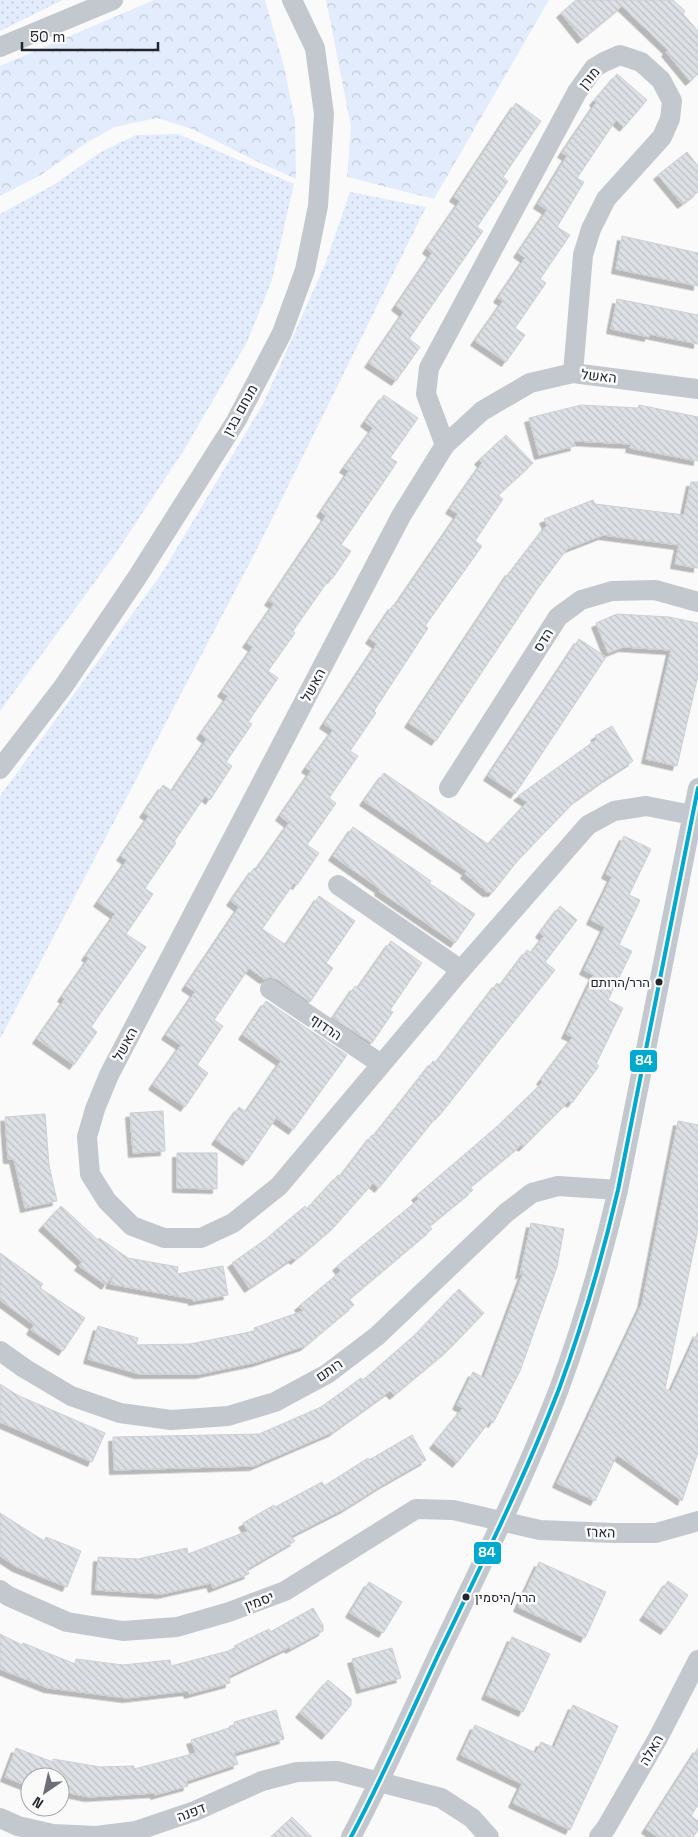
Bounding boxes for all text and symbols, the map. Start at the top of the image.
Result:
scale bar [22,20,159,52]
text: 50 m [30,27,65,46]
street label: מורן [574,63,604,93]
street label: האשל [580,365,618,387]
street label: מנחם בגין [219,381,261,439]
street label: הדס [529,625,557,655]
street label: האשל [297,665,329,705]
place label: הרר/הרותם [591,974,650,991]
marker: הרר/הרותם [654,977,664,987]
street label: הרדוף [307,1010,345,1044]
street label: האשל [109,1024,141,1064]
line badge: 84 [629,1049,658,1073]
text: 84 [635,1051,653,1069]
street label: רותם [312,1355,346,1385]
street label: הארז [586,1522,616,1542]
line badge: 84 [473,1541,502,1565]
text: 84 [478,1543,496,1561]
street label: יסמין [242,1587,276,1615]
place label: הרר/היסמין [475,1589,536,1606]
marker: הרר/היסמין [461,1592,471,1602]
street label: האלה [635,1731,667,1769]
north arrow [20,1767,70,1817]
text: N [29,1793,47,1813]
street label: דפנה [174,1798,208,1826]

